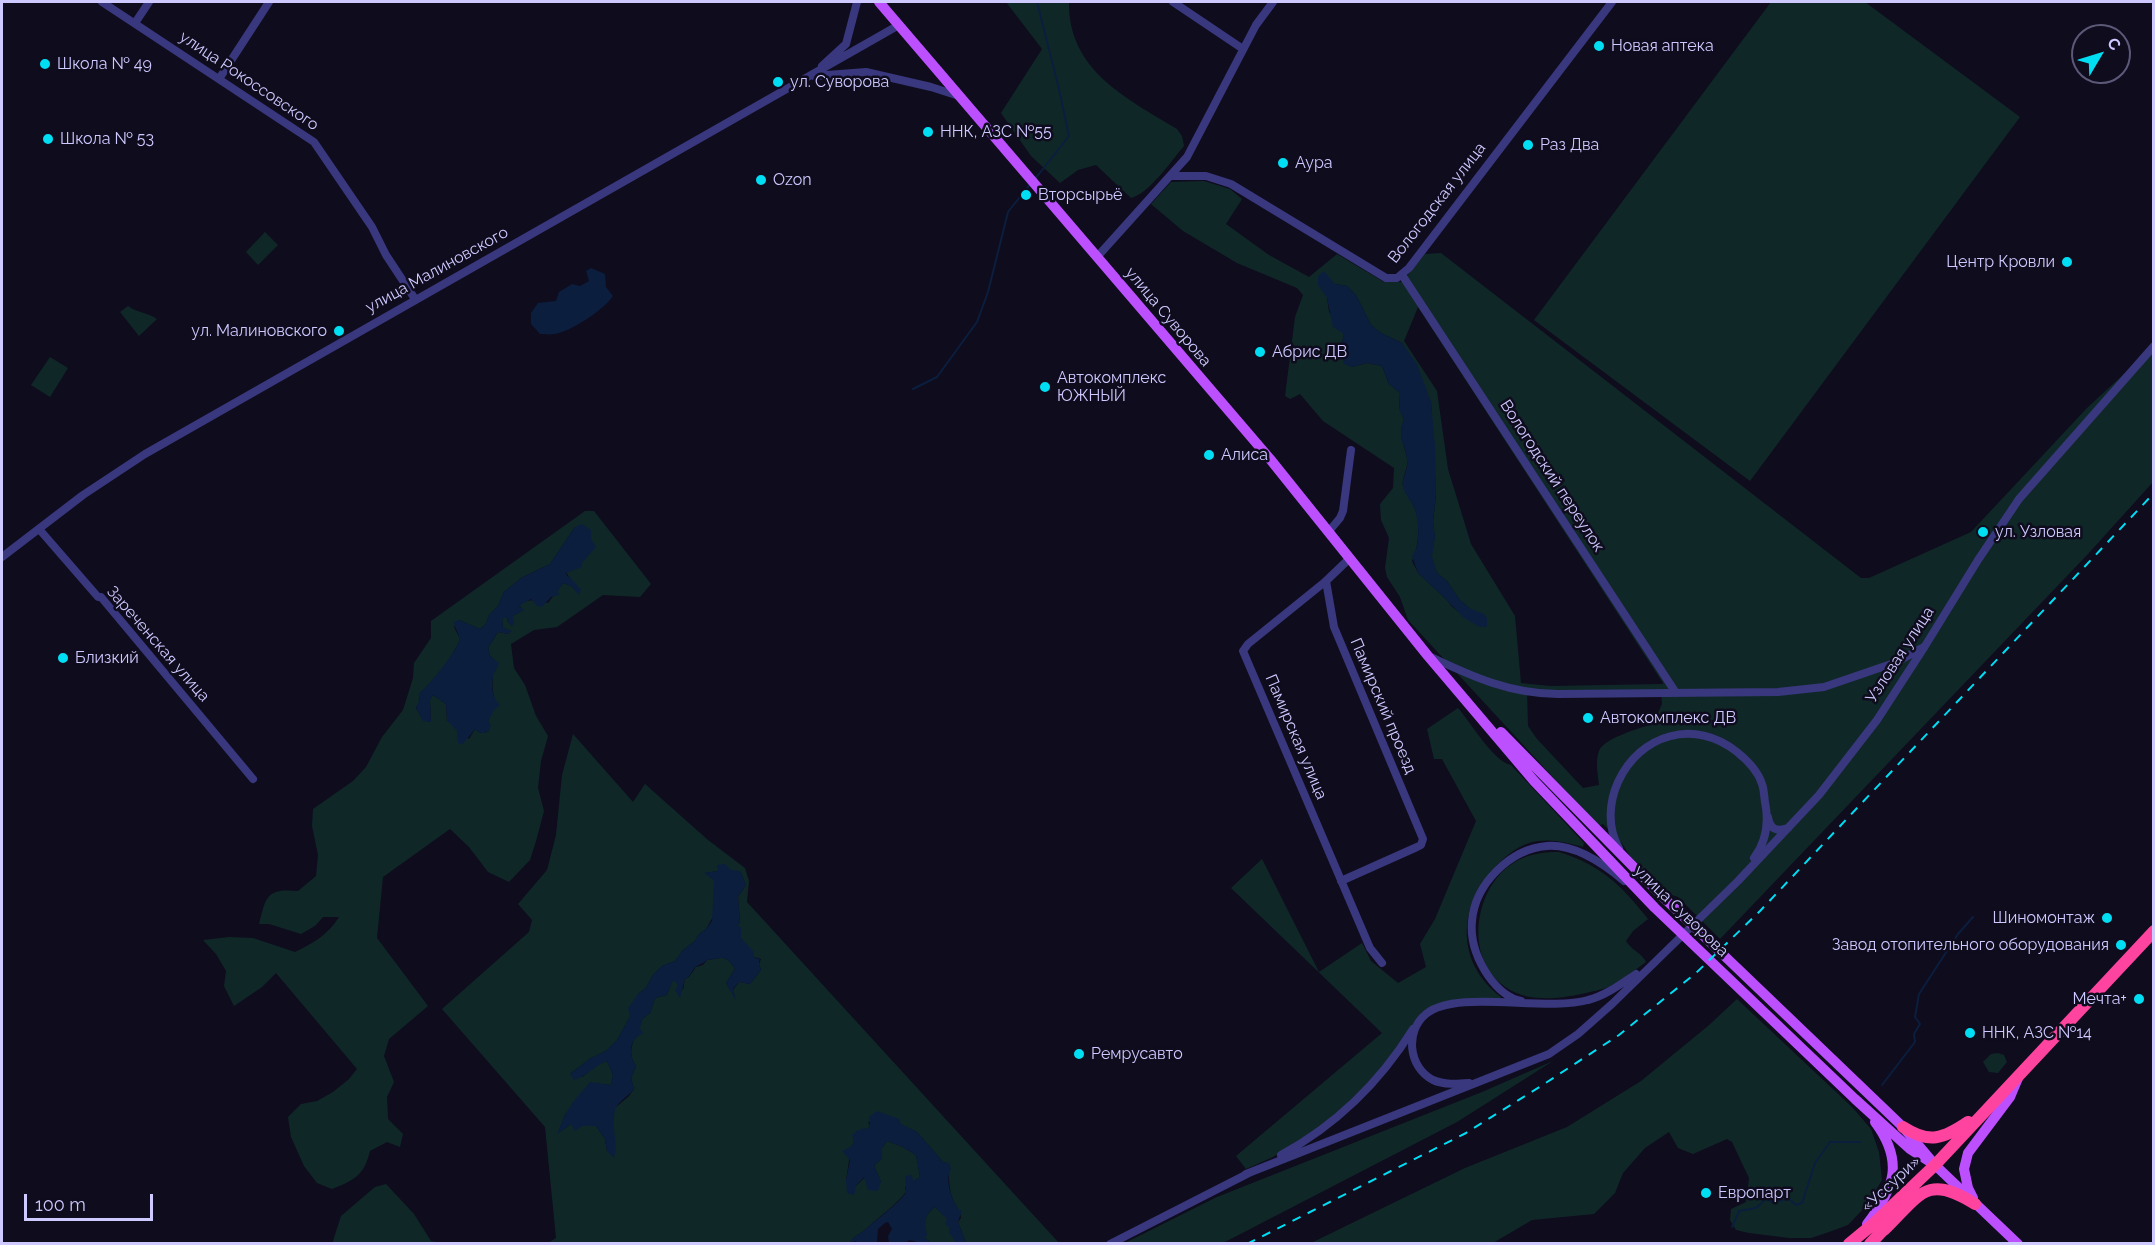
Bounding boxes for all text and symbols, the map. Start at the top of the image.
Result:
north arrow [2071,24,2131,84]
street label: улица Рокоссовского [176,27,322,135]
text: С [2103,34,2125,54]
place label: Новая аптека [1611,36,1714,56]
marker: Новая аптека [1592,39,1606,53]
place label: Школа № 49 [57,54,152,74]
marker: Школа № 49 [38,57,52,71]
place label: ул. Суворова [790,72,889,92]
marker: ул. Суворова [771,75,785,89]
place label: ННК, АЗС №55 [940,122,1052,142]
marker: ННК, АЗС №55 [921,125,935,139]
place label: Школа № 53 [60,129,154,149]
marker: Школа № 53 [41,132,55,146]
place label: Раз Два [1540,135,1599,155]
marker: Раз Два [1521,138,1535,152]
street label: Вологодская улица [1384,139,1490,267]
place label: Аура [1295,153,1333,173]
marker: Аура [1276,156,1290,170]
place label: Ozon [773,170,812,190]
marker: Ozon [754,173,768,187]
place label: Вторсырьё [1038,185,1122,205]
marker: Вторсырьё [1019,188,1033,202]
street label: улица Малиновского [362,223,512,317]
place label: Центр Кровли [1946,252,2055,272]
marker: Центр Кровли [2060,255,2074,269]
street label: улица Суворова [1121,263,1215,371]
place label: ул. Малиновского [191,321,327,341]
marker: ул. Малиновского [332,324,346,338]
place label: Абрис ДВ [1272,342,1347,362]
marker: Абрис ДВ [1253,345,1267,359]
place label: Автокомплекс ЮЖНЫЙ [1057,368,1166,406]
marker: Автокомплекс ЮЖНЫЙ [1038,380,1052,394]
street label: Вологодский переулок [1496,396,1608,556]
place label: Алиса [1221,445,1268,465]
marker: Алиса [1202,448,1216,462]
place label: ул. Узловая [1995,522,2081,542]
marker: ул. Узловая [1976,525,1990,539]
street label: Зареченская улица [103,582,213,706]
street label: Узловая улица [1862,603,1938,707]
street label: Памирский проезд [1346,635,1420,777]
place label: Близкий [75,648,139,668]
marker: Близкий [56,651,70,665]
street label: Памирская улица [1261,672,1331,802]
place label: Автокомплекс ДВ [1600,708,1736,728]
marker: Автокомплекс ДВ [1581,711,1595,725]
street label: улица Суворова [1630,861,1732,961]
place label: Шиномонтаж [1992,908,2095,928]
marker: Шиномонтаж [2100,911,2114,925]
place label: Завод отопительного оборудования [1832,935,2109,955]
marker: Завод отопительного оборудования [2114,938,2128,952]
place label: Мечта+ [2073,989,2127,1009]
marker: Мечта+ [2132,992,2146,1006]
place label: ННК, АЗС №14 [1982,1023,2092,1043]
marker: ННК, АЗС №14 [1963,1026,1977,1040]
place label: Ремрусавто [1091,1044,1183,1064]
marker: Ремрусавто [1072,1047,1086,1061]
street label: «Уссури» [1858,1152,1924,1216]
scale bar [27,1182,156,1220]
place label: Европарт [1718,1183,1791,1203]
marker: Европарт [1699,1186,1713,1200]
text: 100 m [35,1194,86,1215]

